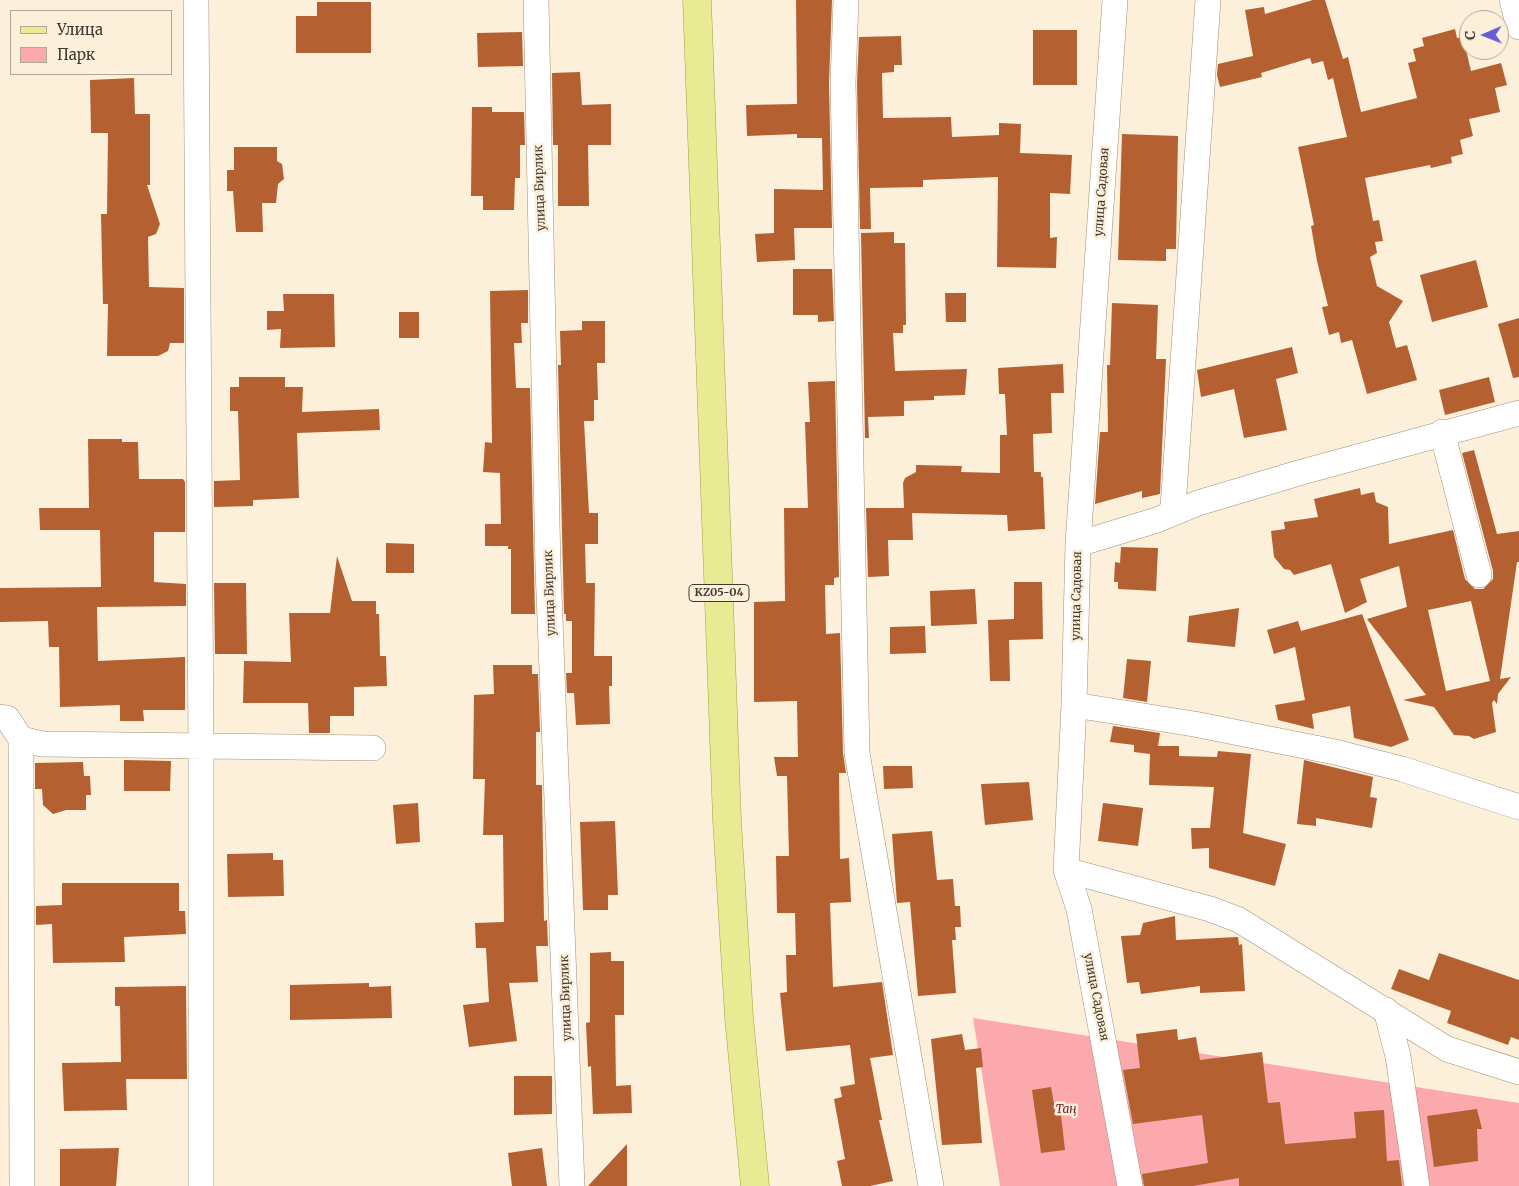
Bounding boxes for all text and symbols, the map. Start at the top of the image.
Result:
legend [10,10,172,75]
north arrow [1459,10,1509,60]
text: Улица [57,20,103,39]
text: С [1461,30,1479,40]
text: Парк [57,45,95,64]
street label: улица Бирлик [531,145,549,231]
street label: улица Садовая [1092,147,1112,237]
street label: улица Бирлик [541,550,559,636]
street label: улица Садовая [1069,551,1085,641]
road number: KZ05-04 [689,584,749,602]
street label: улица Садовая [1080,952,1112,1042]
street label: улица Бирлик [557,955,575,1041]
park label: Таң [1055,1103,1077,1117]

